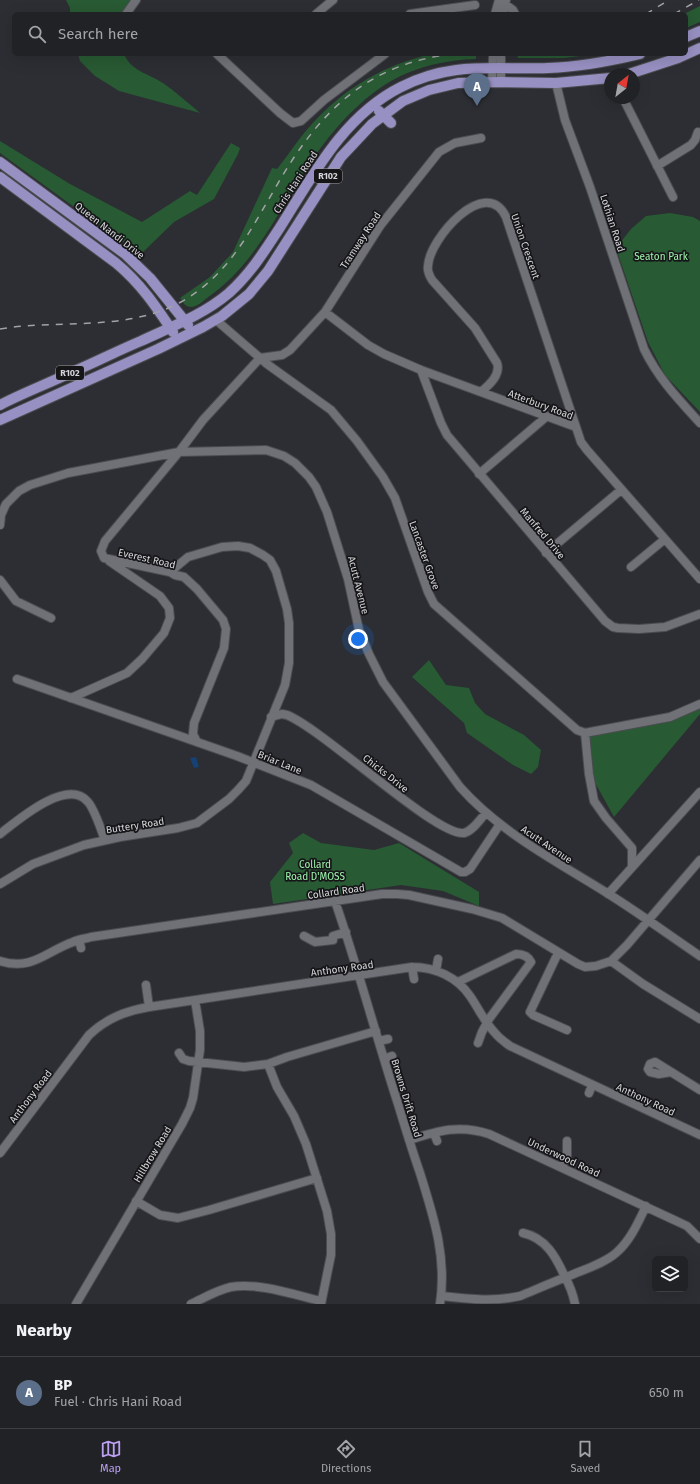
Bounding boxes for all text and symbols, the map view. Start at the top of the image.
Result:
search box [12,12,688,56]
icon: search [26,23,48,45]
text: Search here [58,25,138,43]
north arrow [604,68,640,104]
pin: A [464,73,490,106]
street label: Chris Hani Road [271,149,320,216]
road number: R102 [314,169,342,183]
street label: Lothian Road [597,193,627,254]
street label: Queen Nandi Drive [72,200,147,262]
street label: Tramway Road [338,210,384,271]
street label: Union Crescent [508,212,542,281]
park label: Seaton Park [634,251,689,263]
road number: R102 [56,366,84,380]
street label: Atterbury Road [506,388,575,422]
street label: Manfred Drive [517,505,567,562]
street label: Lancaster Grove [406,519,442,591]
street label: Everest Road [117,547,177,571]
street label: Acutt Avenue [345,555,371,615]
your location [348,629,368,649]
street label: Briar Lane [256,749,303,777]
street label: Chicks Drive [360,752,411,795]
street label: Buttery Road [105,815,165,837]
street label: Acutt Avenue [519,823,574,866]
park label: Collard Road D'MOSS [285,859,345,883]
street label: Collard Road [307,882,366,902]
street label: Anthony Road [310,959,374,979]
street label: Browns Drift Road [388,1058,424,1139]
street label: Anthony Road [7,1068,55,1126]
street label: Anthony Road [614,1081,677,1119]
street label: Hillbrow Road [131,1124,174,1185]
street label: Underwood Road [526,1136,602,1180]
map controls [652,1256,688,1292]
button: layers [652,1256,688,1292]
text: Nearby [16,1320,71,1341]
text: BP [54,1376,72,1394]
text: A [25,1385,33,1400]
text: 650 m [649,1385,684,1400]
text: Fuel · Chris Hani Road [54,1394,182,1409]
tab: Map [100,1438,122,1475]
tab: Directions [321,1438,371,1475]
tab: Saved [571,1438,600,1475]

